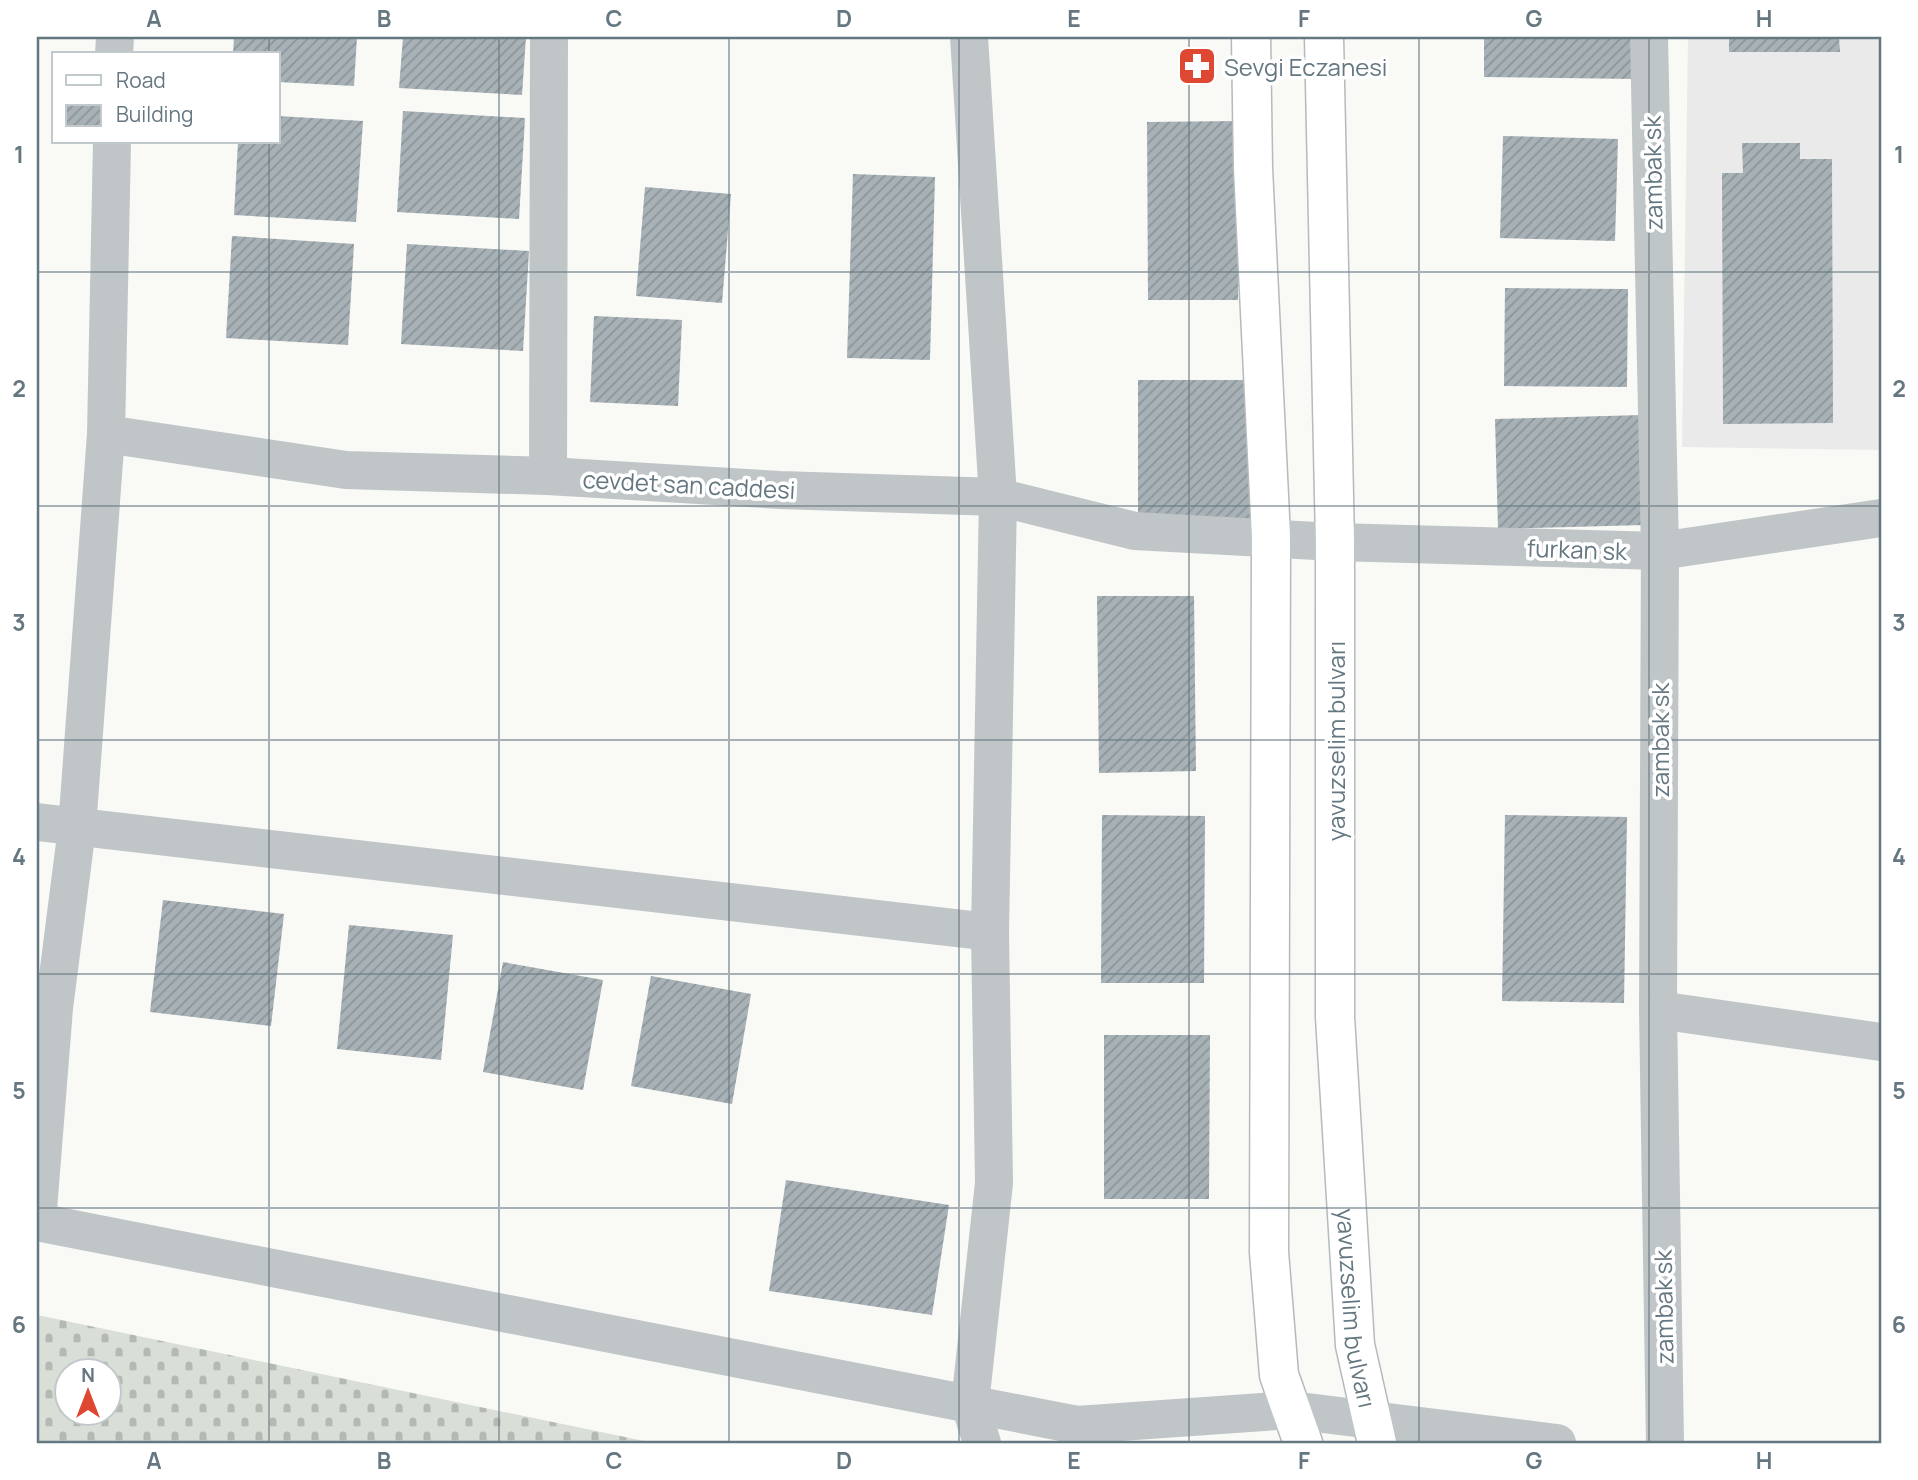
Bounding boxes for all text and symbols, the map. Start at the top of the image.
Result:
text: A [146,2,162,34]
text: B [377,2,391,34]
text: C [606,2,623,34]
text: D [836,2,852,34]
text: E [1067,2,1081,34]
text: F [1298,2,1310,34]
text: G [1526,2,1543,34]
text: H [1756,2,1772,34]
pharmacy icon: Sevgi Eczanesi [1176,45,1218,87]
place label: Sevgi Eczanesi [1224,50,1387,83]
legend [52,52,280,144]
text: Road [116,66,166,94]
text: Building [116,100,193,128]
street label: zambak sk [1634,114,1669,230]
text: 1 [14,138,24,170]
text: 1 [1894,138,1904,170]
text: 2 [12,372,26,404]
text: 2 [1892,372,1906,404]
street label: cevdet san caddesi [582,462,796,506]
street label: furkan sk [1526,531,1629,567]
text: 3 [12,606,26,638]
text: 3 [1892,606,1906,638]
street label: yavuzselim bulvarı [1319,641,1352,841]
street label: zambak sk [1643,682,1676,797]
text: 4 [12,840,26,872]
text: 4 [1892,840,1906,872]
text: 5 [12,1074,26,1106]
text: 5 [1892,1074,1906,1106]
street label: yavuzselim bulvarı [1330,1207,1385,1411]
street label: zambak sk [1645,1248,1680,1364]
text: 6 [12,1308,26,1340]
text: 6 [1892,1308,1906,1340]
north arrow [52,1358,122,1428]
text: N [81,1362,95,1388]
text: A [146,1444,162,1476]
text: B [377,1444,391,1476]
text: C [606,1444,623,1476]
text: D [836,1444,852,1476]
text: E [1067,1444,1081,1476]
text: F [1298,1444,1310,1476]
text: G [1526,1444,1543,1476]
text: H [1756,1444,1772,1476]

